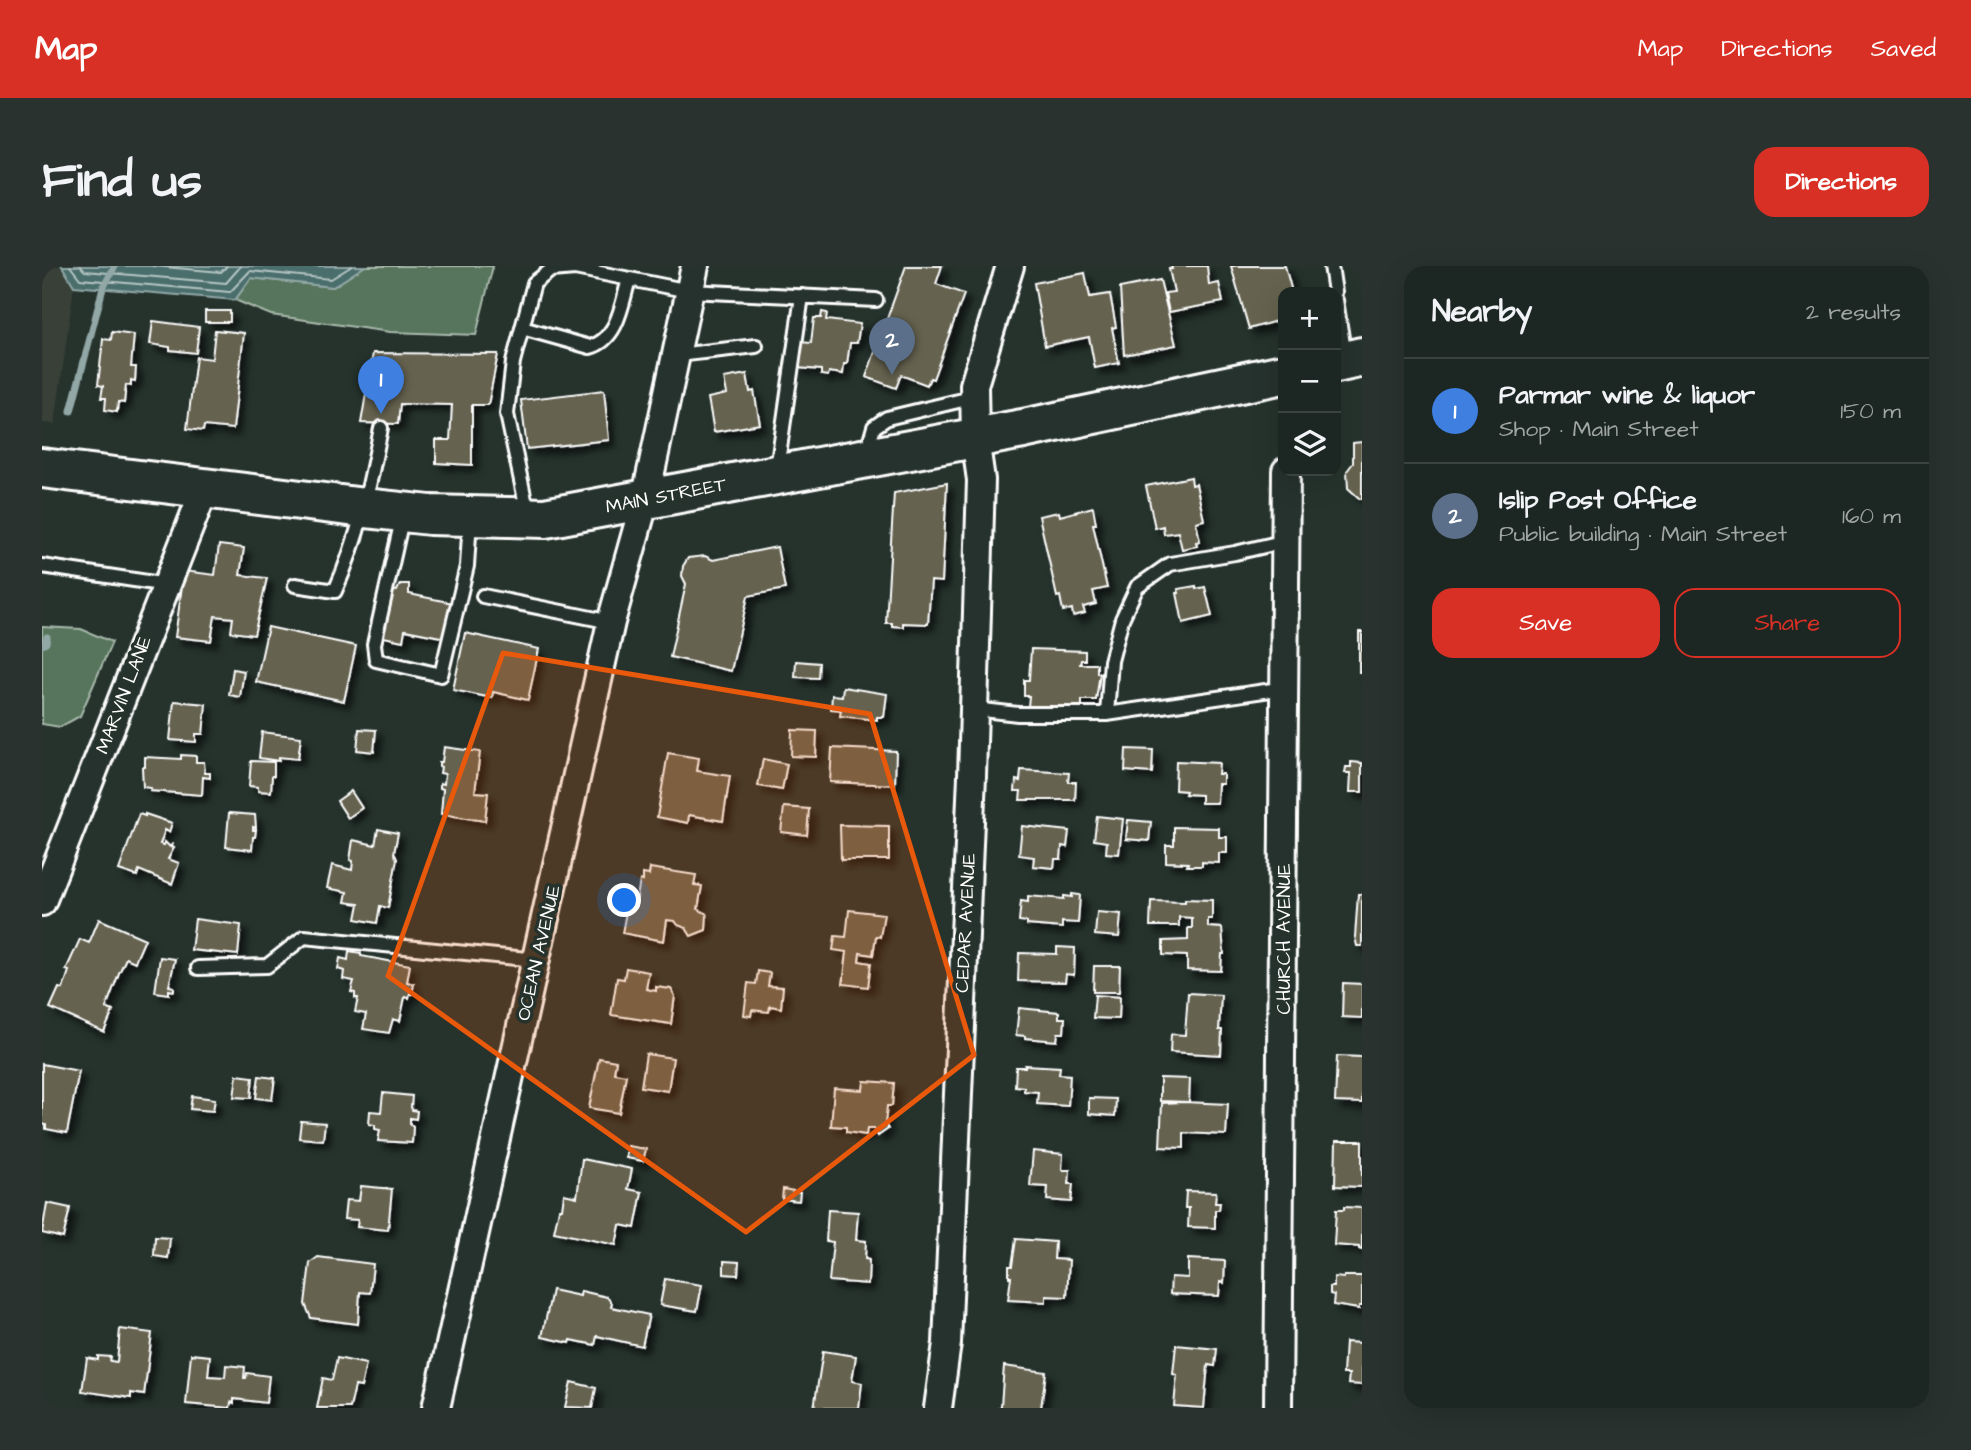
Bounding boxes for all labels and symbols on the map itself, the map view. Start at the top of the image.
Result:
pin: 2 [869,317,915,375]
pin: 1 [358,356,404,414]
street label: MAIN STREET [603,471,729,521]
street label: MARVIN LANE [89,632,159,758]
street label: CEDAR AVENUE [949,853,983,993]
street label: CHURCH AVENUE [1271,864,1298,1014]
street label: OCEAN AVENUE [510,883,568,1023]
your location [607,883,641,917]

